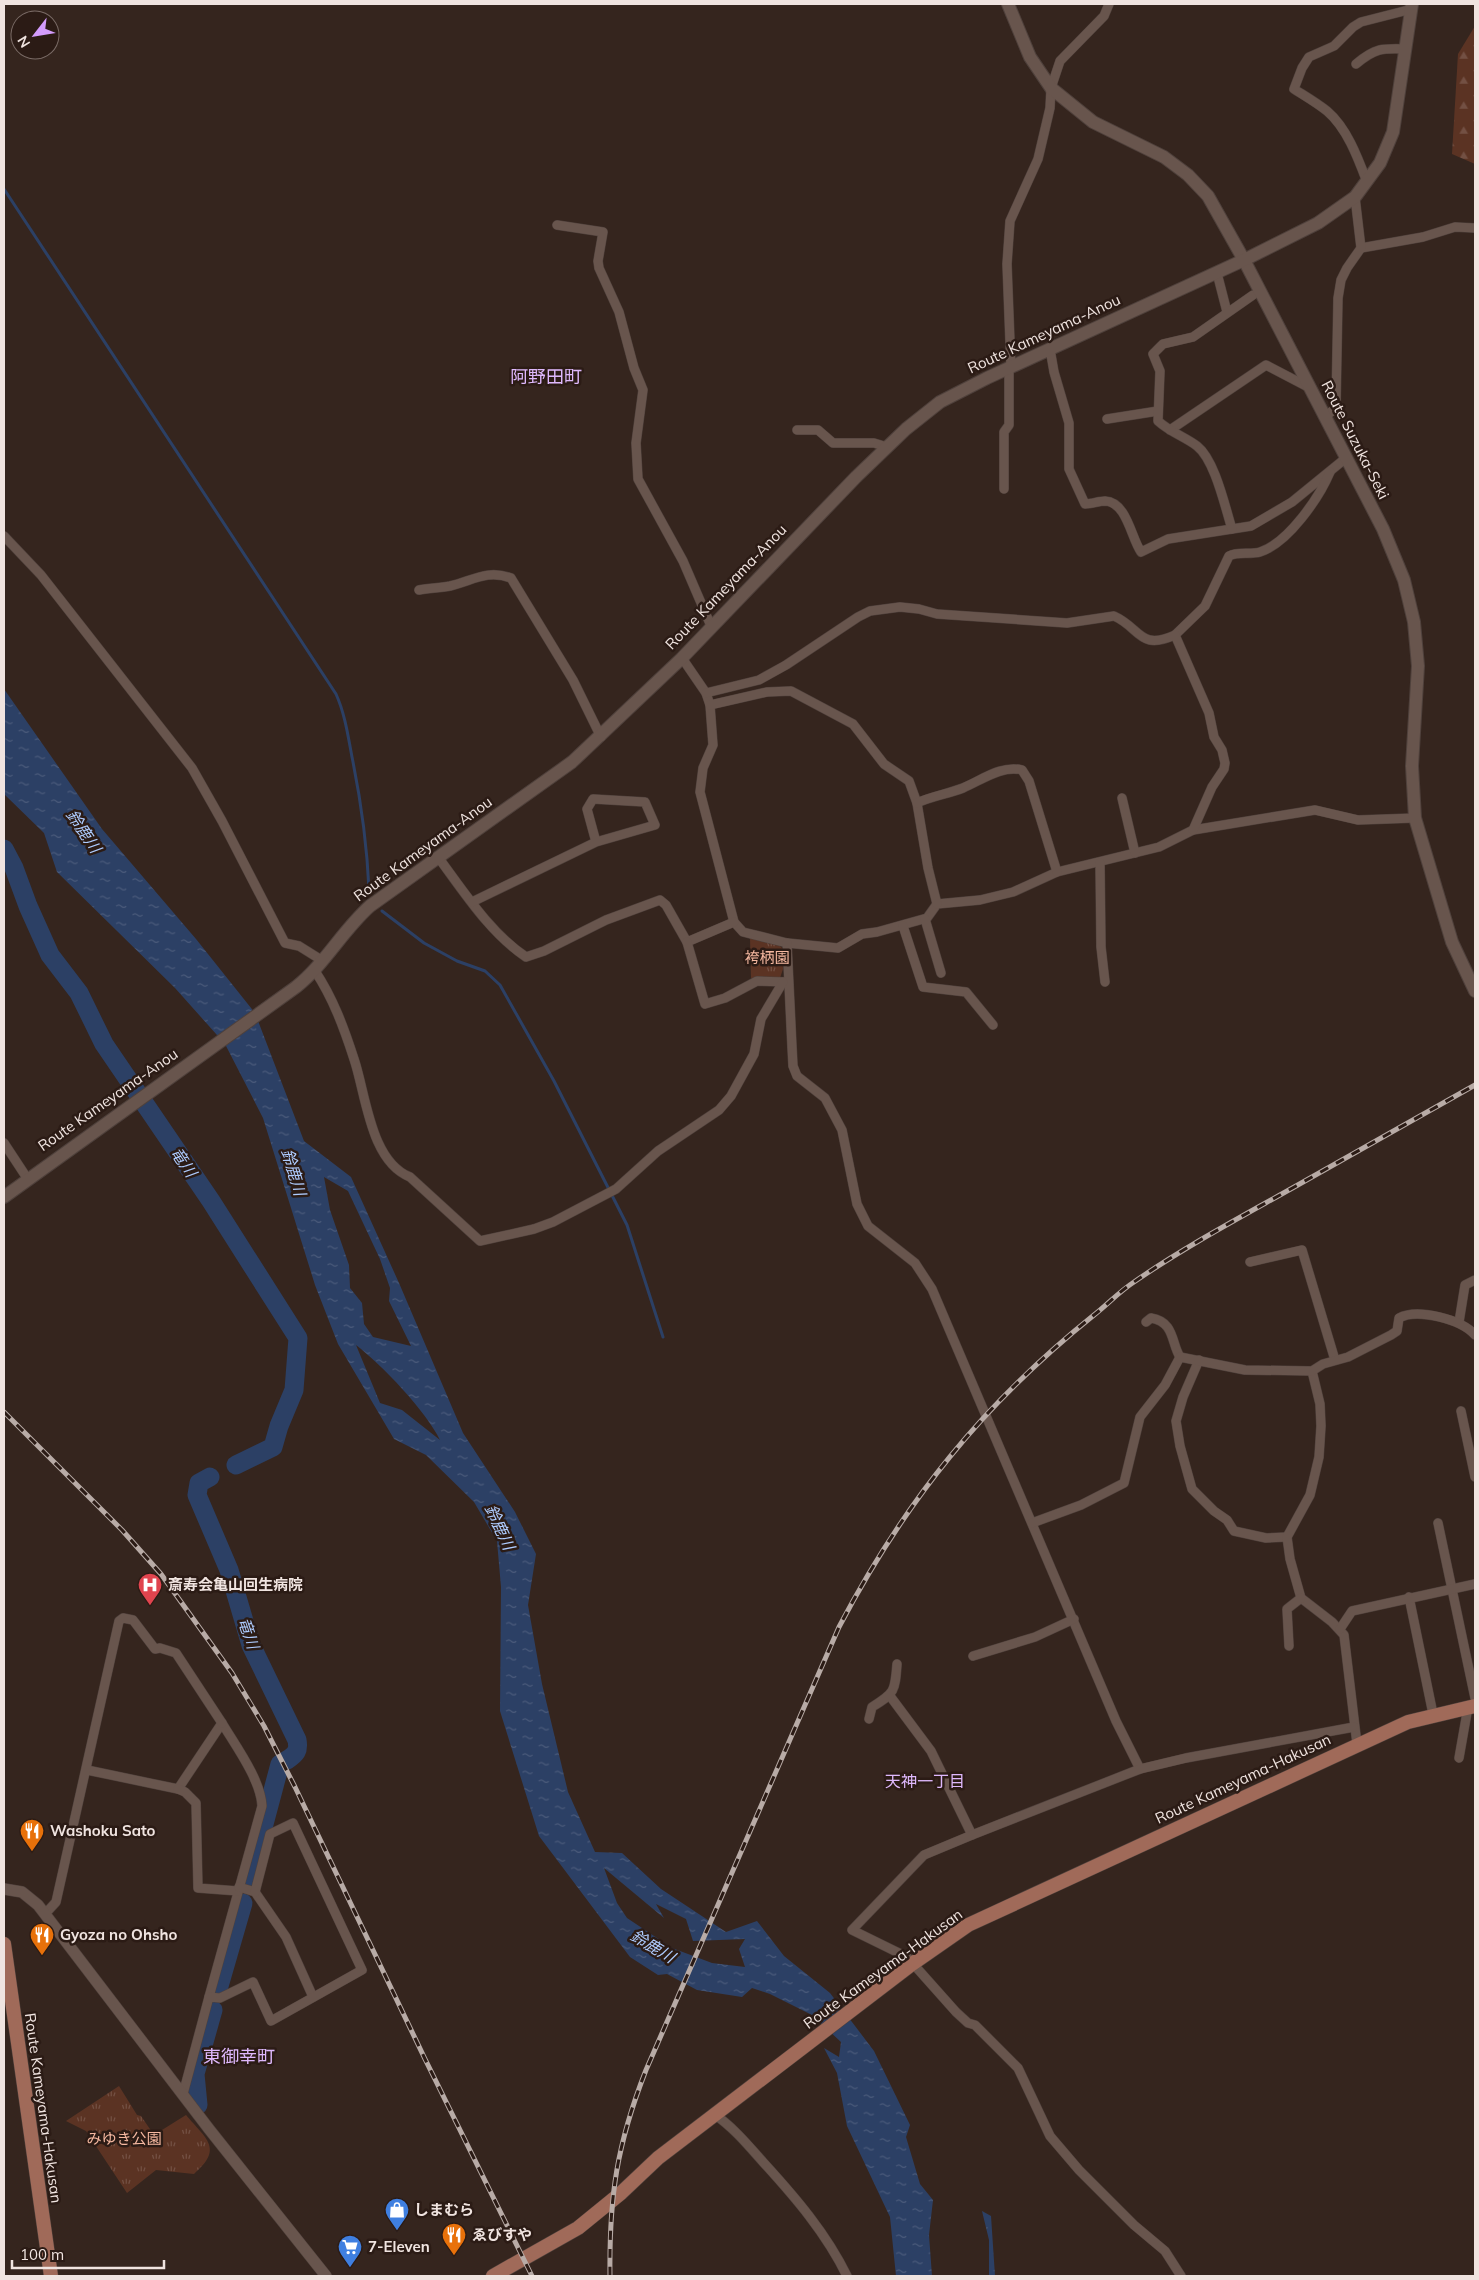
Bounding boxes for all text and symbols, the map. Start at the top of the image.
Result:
north arrow [10,10,60,60]
text: N [13,33,34,51]
street label: Route Kameyama-Anou [964,290,1123,377]
district label: 阿野田町 [510,365,582,388]
street label: Route Suzuka-Seki [1317,377,1394,502]
street label: Route Kameyama-Anou [661,520,790,653]
street label: Route Kameyama-Anou [350,792,496,905]
water label: 鈴鹿川 [62,806,107,858]
park label: 袴柄園 [744,948,790,967]
street label: Route Kameyama-Anou [34,1044,181,1155]
water label: 竜川 [167,1143,202,1183]
water label: 鈴鹿川 [277,1146,311,1200]
water label: 鈴鹿川 [481,1501,520,1555]
hospital icon: 斎寿会亀山回生病院 [137,1572,163,1606]
place label: 斎寿会亀山回生病院 [168,1575,303,1594]
water label: 竜川 [234,1615,264,1653]
street label: Route Kameyama-Hakusan [1152,1729,1334,1828]
district label: 天神一丁目 [885,1771,965,1791]
restaurant icon: Washoku Sato [19,1818,45,1852]
place label: Washoku Sato [50,1821,156,1840]
street label: Route Kameyama-Hakusan [799,1905,966,2033]
restaurant icon: Gyoza no Ohsho [29,1922,55,1956]
place label: Gyoza no Ohsho [60,1925,178,1944]
water label: 鈴鹿川 [627,1925,680,1968]
street label: Route Kameyama-Hakusan [21,2012,66,2204]
district label: 東御幸町 [203,2045,275,2068]
park label: みゆき公園 [86,2129,162,2148]
shop icon: しまむら [384,2197,410,2231]
place label: しまむら [414,2200,474,2219]
restaurant icon: ゑびすや [441,2222,467,2256]
place label: ゑびすや [472,2225,532,2244]
supermarket icon: 7-Eleven [337,2234,363,2268]
place label: 7-Eleven [368,2237,430,2256]
scale bar [12,2238,165,2270]
text: 100 m [20,2245,64,2264]

